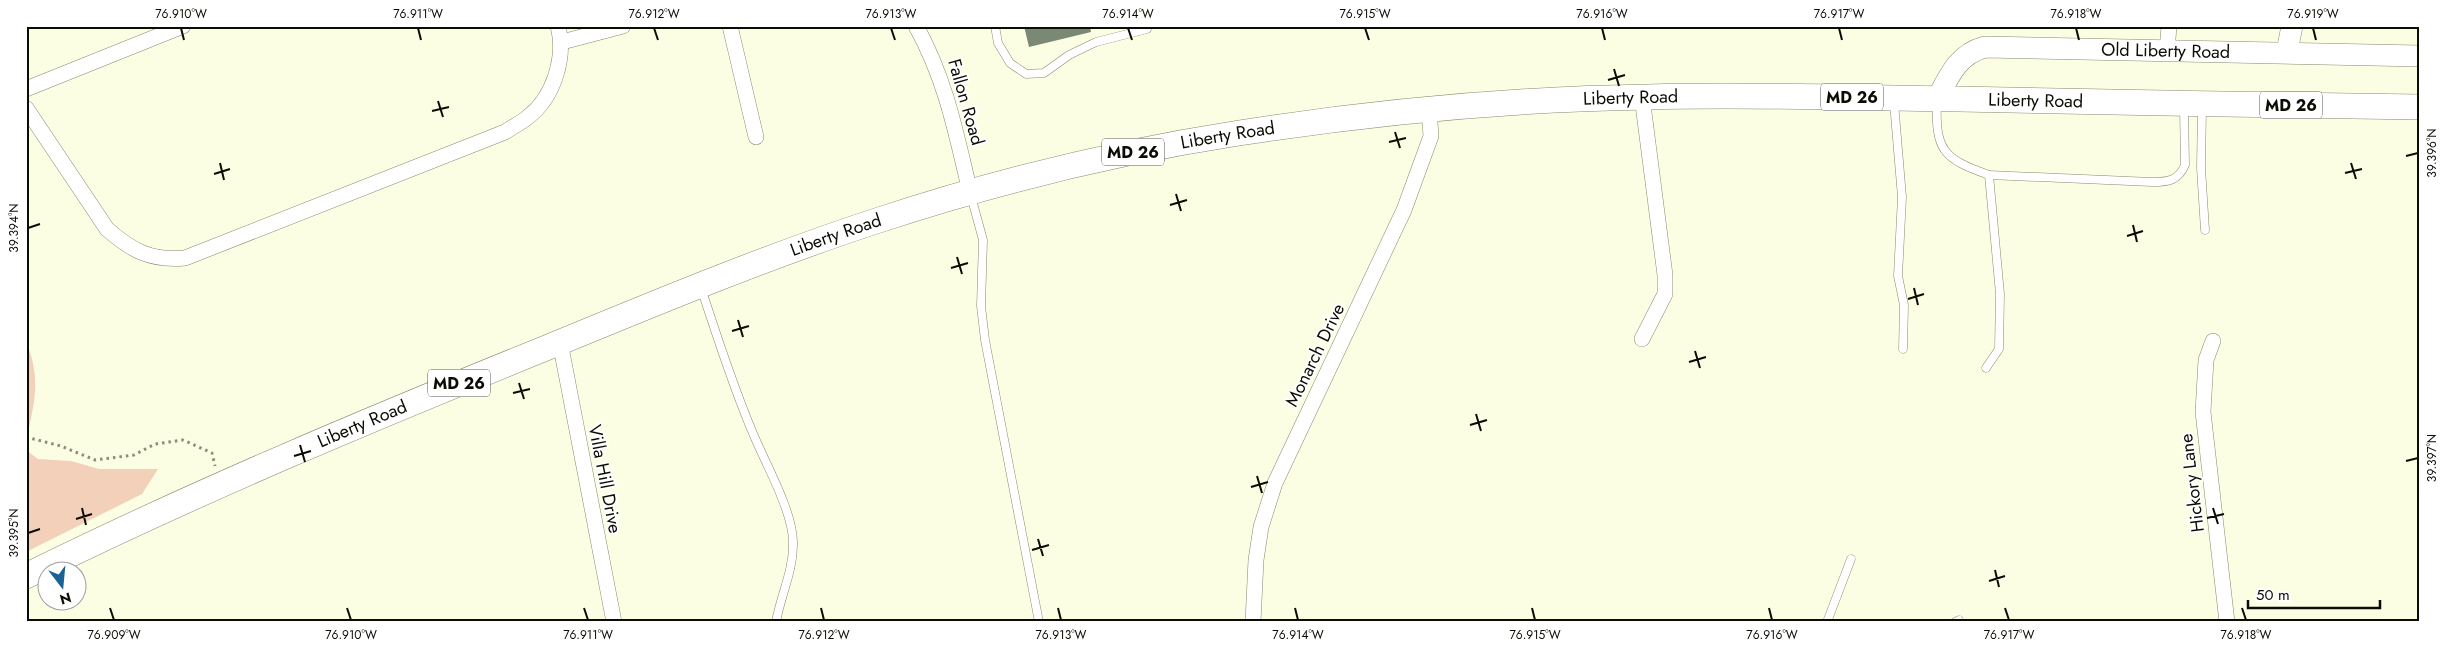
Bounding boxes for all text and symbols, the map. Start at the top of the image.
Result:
text: 76.910°W [155,5,207,23]
text: 76.911°W [393,5,443,23]
text: 76.912°W [628,5,680,23]
text: 76.913°W [866,5,917,23]
text: 76.914°W [1102,5,1154,23]
text: 76.915°W [1339,5,1391,23]
text: 76.916°W [1576,5,1628,23]
text: 76.917°W [1814,5,1864,23]
text: 76.918°W [2051,5,2102,23]
text: 76.919°W [2287,5,2339,23]
street label: Old Liberty Road [2101,36,2230,65]
street label: Fallon Road [941,56,991,148]
street label: Liberty Road [1583,83,1678,112]
road number: MD 26 [1821,84,1883,110]
street label: Liberty Road [1988,87,2083,114]
road number: MD 26 [2260,92,2322,118]
street label: Liberty Road [1178,115,1276,156]
text: 39.396°N [2423,128,2441,178]
road number: MD 26 [1102,138,1164,166]
text: 39.394°N [5,203,23,253]
street label: Liberty Road [786,207,885,263]
street label: Monarch Drive [1279,299,1351,411]
road number: MD 26 [428,369,490,396]
street label: Liberty Road [313,393,411,454]
street label: Villa Hill Drive [582,422,628,536]
street label: Hickory Lane [2173,432,2211,534]
text: 39.397°N [2423,434,2441,482]
text: 39.395°N [5,508,23,558]
north arrow [38,560,88,610]
scale bar [2248,578,2381,610]
text: 50 m [2256,584,2290,606]
text: N [57,587,74,610]
text: 76.909°W [87,626,141,644]
text: 76.910°W [325,626,377,644]
text: 76.911°W [563,626,613,644]
text: 76.912°W [798,626,850,644]
text: 76.913°W [1036,626,1087,644]
text: 76.914°W [1272,626,1324,644]
text: 76.915°W [1509,626,1561,644]
text: 76.916°W [1746,626,1798,644]
text: 76.917°W [1984,626,2034,644]
text: 76.918°W [2221,626,2272,644]

